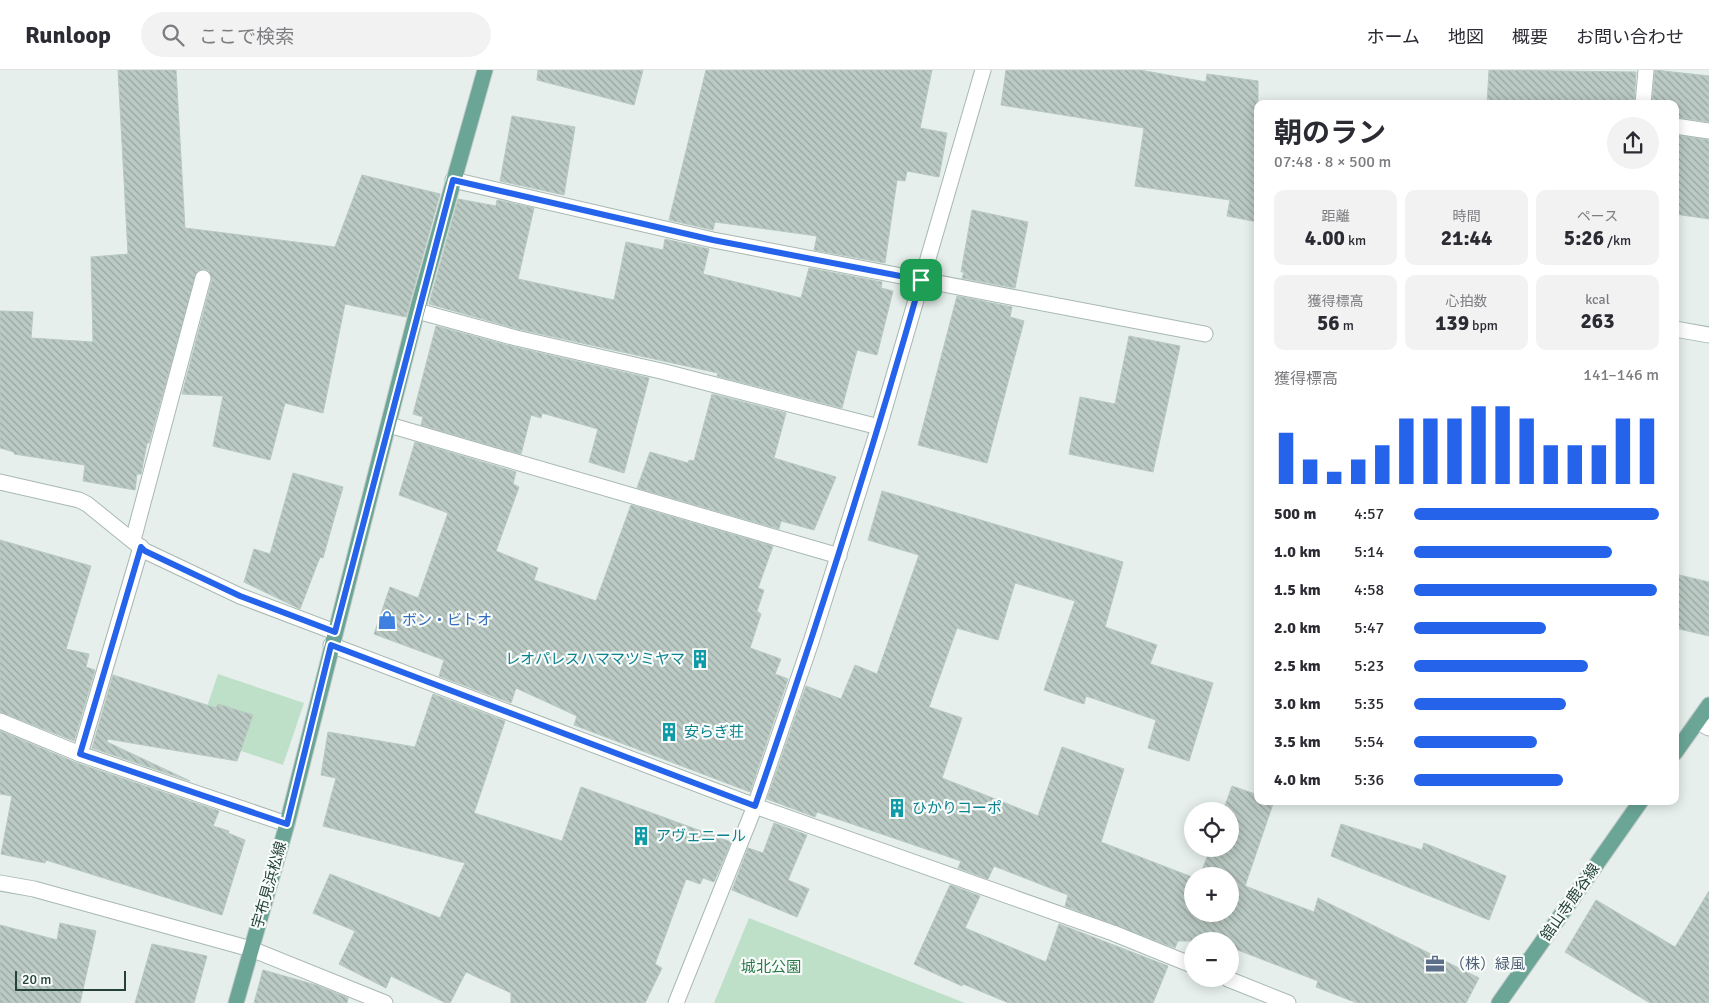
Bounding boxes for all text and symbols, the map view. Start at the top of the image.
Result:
search box [141,12,491,57]
text: Runloop [25,20,111,50]
icon: search [159,21,187,49]
text: ここで検索 [199,25,294,49]
text: ホーム [1367,26,1420,48]
text: 地図 [1448,26,1484,48]
text: 概要 [1512,26,1548,48]
text: お問い合わせ [1576,26,1684,48]
text: 朝のラン [1274,116,1386,150]
button: share [1607,117,1659,169]
text: 07:48 · 8 × 500 m [1274,152,1391,172]
text: 距離 [1322,208,1350,225]
text: 時間 [1453,208,1481,225]
text: ペース [1577,208,1618,225]
text: 4.00 [1305,225,1345,251]
text: 21:44 [1441,225,1492,251]
text: 5:26 [1564,225,1604,251]
text: km [1345,232,1366,249]
text: /km [1604,232,1631,249]
pin [900,259,942,301]
icon: arrive [907,266,935,294]
text: kcal [1585,291,1610,308]
text: 獲得標高 [1308,293,1364,310]
text: 心拍数 [1446,293,1488,310]
text: 263 [1580,308,1615,334]
text: 56 [1317,310,1340,336]
text: 139 [1435,310,1469,336]
text: m [1340,317,1354,334]
text: bpm [1469,317,1498,334]
text: 141–146 m [1583,365,1659,385]
text: 獲得標高 [1274,369,1338,389]
text: 500 m [1274,504,1316,524]
text: 4:57 [1354,504,1384,524]
text: 1.0 km [1274,542,1321,562]
text: 5:14 [1354,542,1384,562]
text: 1.5 km [1274,580,1321,600]
text: 4:58 [1354,580,1384,600]
shop icon: ボン・ビトオ [376,609,398,631]
place label: ボン・ビトオ [402,611,492,629]
text: 2.0 km [1274,618,1321,638]
text: 5:47 [1354,618,1384,638]
building icon: レオパレスハママツミヤマ [689,648,711,670]
place label: レオパレスハママツミヤマ [505,650,685,668]
text: 2.5 km [1274,656,1321,676]
text: 5:23 [1354,656,1384,676]
text: 3.0 km [1274,694,1321,714]
text: 5:35 [1354,694,1384,714]
building icon: 安らぎ荘 [658,721,680,743]
place label: 安らぎ荘 [684,723,744,741]
text: 3.5 km [1274,732,1321,752]
text: 5:54 [1354,732,1384,752]
text: 4.0 km [1274,770,1321,790]
text: 5:36 [1354,770,1384,790]
building icon: ひかりコーポ [886,797,908,819]
place label: ひかりコーポ [912,799,1002,817]
map controls [1184,802,1239,987]
button: locate [1184,802,1239,857]
building icon: アヴェニール [630,825,652,847]
place label: アヴェニール [656,827,746,845]
street label: 宇布見浜松線 [248,839,290,931]
street label: 舘山寺鹿谷線 [1537,860,1603,944]
button: + [1184,867,1239,922]
button: − [1184,932,1239,987]
office icon: （株）緑風 [1424,953,1446,975]
place label: （株）緑風 [1450,955,1525,973]
park label: 城北公園 [741,958,801,976]
scale bar [15,968,126,991]
text: 20 m [22,971,51,988]

